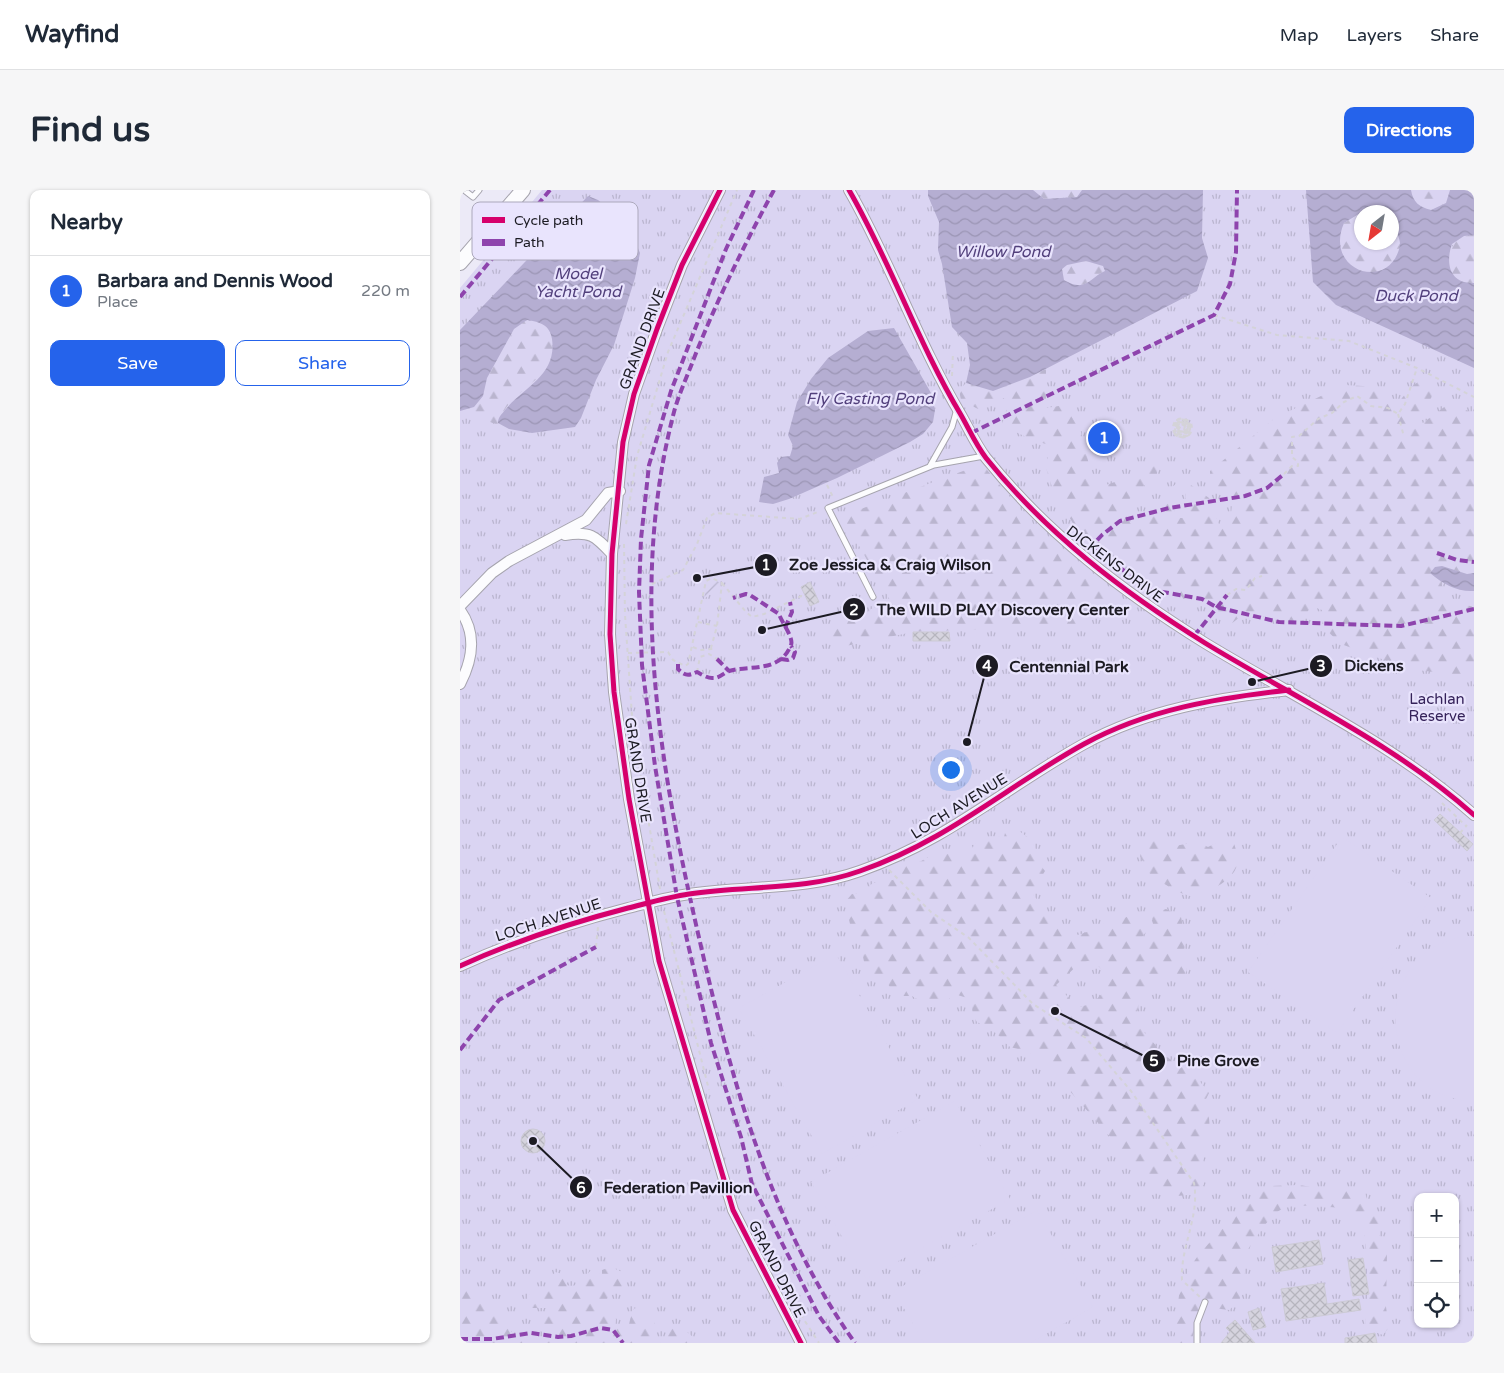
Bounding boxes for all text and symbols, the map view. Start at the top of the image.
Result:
text: Wayfind [25,20,120,49]
text: Map [1280,24,1319,46]
text: Layers [1347,24,1402,46]
text: Share [1430,24,1479,46]
button: Directions [1344,107,1474,153]
text: Find us [30,109,150,151]
legend [472,202,638,260]
north arrow [1354,205,1399,250]
text: Nearby [50,210,123,235]
text: Cycle path [514,212,583,229]
text: Path [514,234,545,251]
water label: Willow Pond [956,242,1052,262]
water label: Model Yacht Pond [535,264,623,302]
text: Barbara and Dennis Wood [97,270,333,292]
text: 1 [61,281,71,301]
text: 220 m [361,281,410,301]
street label: GRAND DRIVE [615,286,669,392]
water label: Duck Pond [1374,286,1459,306]
text: Place [97,292,138,312]
button: Save [50,340,225,386]
button: Share [235,340,410,386]
water label: Fly Casting Pond [806,389,936,409]
pin: 1 [1088,419,1120,457]
street label: DICKENS DRIVE [1063,522,1167,606]
callout: Zoe Jessica & Craig Wilson [754,549,1001,580]
text: Zoe Jessica & Craig Wilson [789,555,991,575]
text: 1 [761,556,771,574]
callout: The WILD PLAY Discovery Center [841,594,1139,625]
text: The WILD PLAY Discovery Center [876,600,1130,620]
text: 2 [849,601,859,619]
callout: Centennial Park [974,650,1139,681]
callout: Dickens [1309,650,1413,681]
text: Dickens [1344,656,1404,676]
text: 4 [982,657,992,675]
text: Centennial Park [1009,657,1129,677]
text: 3 [1316,657,1326,675]
park label: Lachlan Reserve [1409,690,1465,725]
street label: GRAND DRIVE [621,716,655,824]
your location [938,757,964,783]
street label: LOCH AVENUE [908,769,1010,843]
street label: LOCH AVENUE [493,894,603,946]
callout: Pine Grove [1142,1045,1269,1076]
text: Pine Grove [1177,1051,1259,1071]
text: 5 [1149,1052,1159,1070]
callout: Federation Pavillion [568,1172,762,1203]
text: Federation Pavillion [603,1178,753,1198]
text: 6 [576,1179,586,1197]
map controls [1414,1193,1459,1328]
button: + [1414,1193,1459,1238]
street label: GRAND DRIVE [745,1217,809,1321]
button: − [1414,1238,1459,1283]
button: locate [1414,1283,1459,1328]

